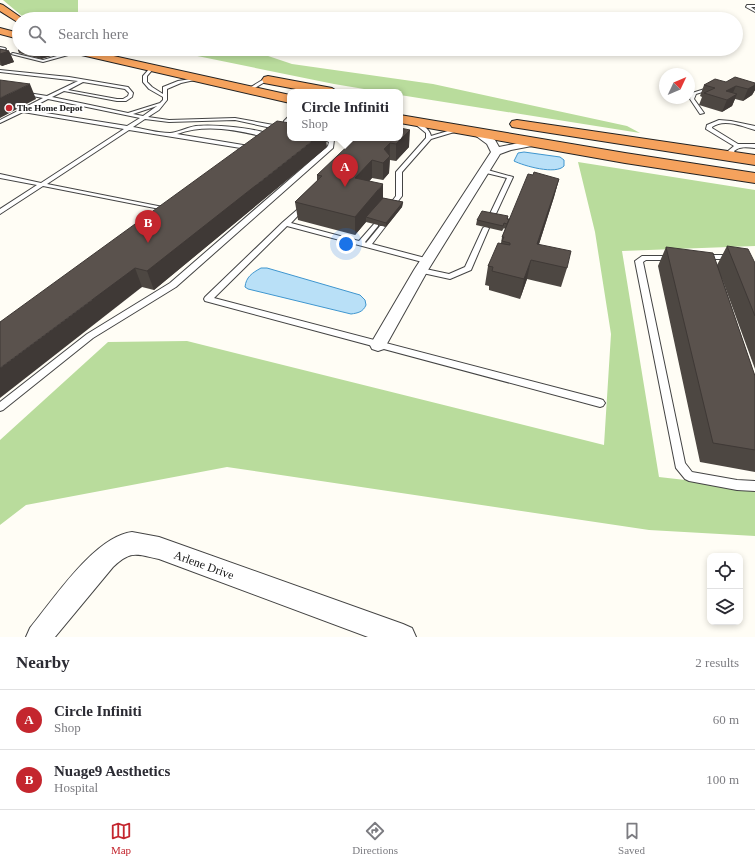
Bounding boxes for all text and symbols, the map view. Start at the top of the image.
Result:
search box [12,12,743,56]
icon: search [26,23,48,45]
text: Search here [58,26,128,42]
north arrow [659,68,695,104]
popup [287,89,403,141]
text: Circle Infiniti [301,99,389,115]
marker: The Home Depot [4,103,14,113]
place label: The Home Depot [17,103,83,113]
text: Shop [301,116,328,131]
pin: A [332,154,358,187]
pin: B [135,210,161,243]
your location [336,234,356,254]
street label: Arlene Drive [172,548,236,582]
map controls [707,553,743,625]
button: locate [707,553,743,589]
button: layers [707,589,743,625]
text: Nearby [16,653,70,672]
text: 2 results [695,655,739,670]
text: Circle Infiniti [54,703,142,719]
text: A [24,712,34,727]
text: 60 m [713,712,739,727]
text: Shop [54,720,81,735]
text: Nuage9 Aesthetics [54,763,170,779]
text: B [25,772,33,787]
text: 100 m [706,772,739,787]
text: Hospital [54,780,98,795]
tab: Map [110,820,132,856]
tab: Directions [352,820,398,856]
tab: Saved [618,820,645,856]

